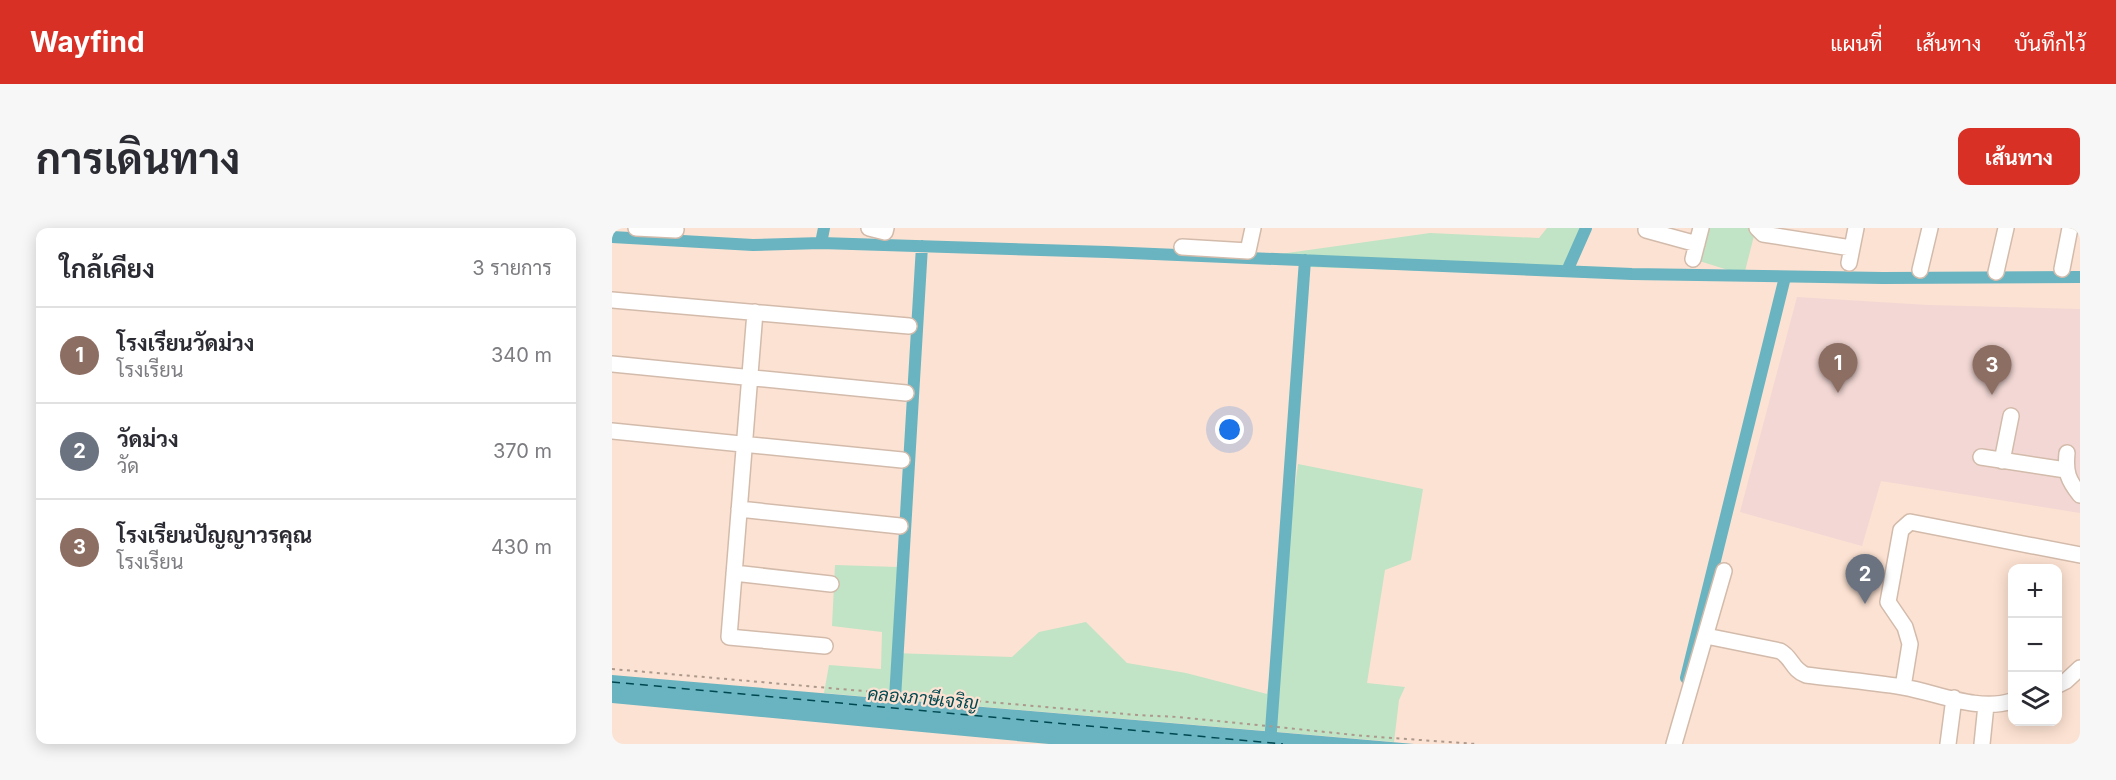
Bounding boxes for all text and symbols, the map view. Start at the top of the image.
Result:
text: Wayfind [30,25,145,59]
text: แผนที่ [1830,31,1883,56]
text: เส้นทาง [1916,31,1981,56]
text: บันทึกไว้ [2014,31,2086,56]
button: เส้นทาง [1958,128,2080,185]
text: การเดินทาง [36,133,240,184]
text: ใกล้เคียง [60,253,155,284]
text: 3 รายการ [472,256,552,280]
text: โรงเรียนวัดม่วง [117,330,254,356]
text: 1 [75,343,84,367]
text: 340 m [491,343,552,367]
pin: 1 [1818,344,1858,393]
pin: 3 [1972,346,2012,395]
text: โรงเรียน [117,358,183,382]
your location [1215,415,1244,444]
text: วัดม่วง [117,426,179,452]
text: 2 [73,439,86,463]
text: 370 m [493,439,552,463]
text: วัด [117,454,139,478]
text: โรงเรียนปัญญาวรคุณ [117,522,312,548]
text: 3 [73,535,86,559]
text: 430 m [491,535,552,559]
text: โรงเรียน [117,550,183,574]
pin: 2 [1846,554,1884,604]
map controls [2008,564,2062,726]
button: + [2008,564,2062,618]
button: − [2008,618,2062,672]
button: layers [2008,672,2062,726]
water label: คลองภาษีเจริญ [867,681,980,714]

